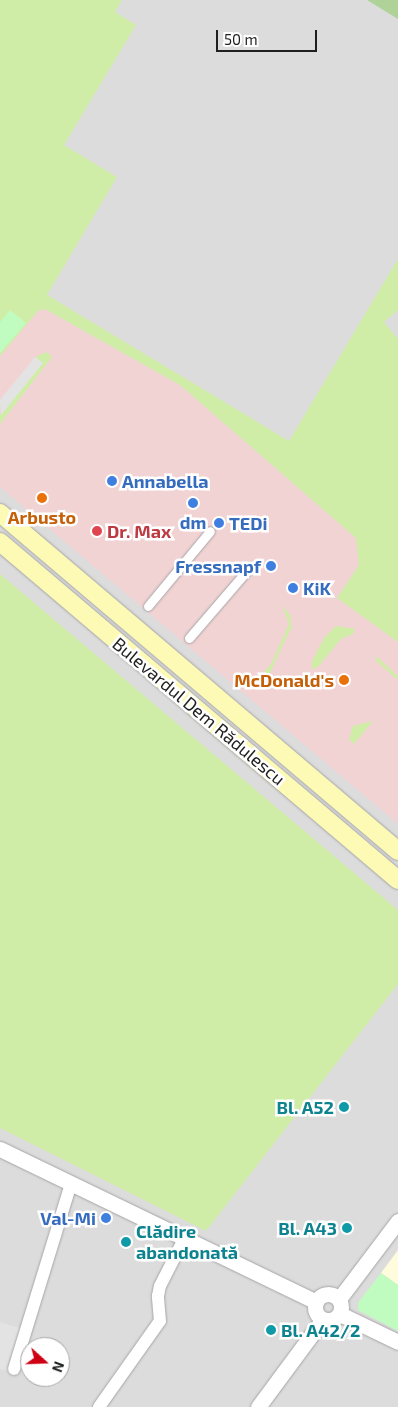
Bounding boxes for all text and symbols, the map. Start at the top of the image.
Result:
scale bar [218,20,319,52]
text: 50 m [224,30,258,48]
place label: Annabella [122,470,209,492]
marker: Annabella [106,475,118,487]
marker: Arbusto [36,492,48,504]
marker: dm [187,497,199,509]
place label: Arbusto [8,506,76,528]
place label: dm [180,511,206,533]
place label: TEDi [229,512,268,534]
marker: TEDi [213,517,225,529]
place label: Dr. Max [107,520,171,542]
marker: Dr. Max [91,525,103,537]
place label: Fressnapf [175,555,261,577]
marker: Fressnapf [265,560,277,572]
place label: KiK [303,577,331,599]
marker: KiK [287,582,299,594]
street label: Bulevardul Dem Rădulescu [108,632,290,790]
place label: McDonald's [234,669,334,691]
marker: McDonald's [338,674,350,686]
place label: Bl. A52 [276,1096,334,1118]
marker: Bl. A52 [338,1101,350,1113]
place label: Val-Mi [40,1207,96,1229]
marker: Val-Mi [100,1212,112,1224]
place label: Bl. A43 [278,1217,337,1239]
place label: Clădire abandonată [136,1221,238,1264]
marker: Bl. A43 [341,1222,353,1234]
marker: Clădire abandonată [120,1236,132,1248]
place label: Bl. A42/2 [281,1319,361,1341]
marker: Bl. A42/2 [265,1324,277,1336]
north arrow [20,1337,70,1387]
text: N [49,1359,68,1375]

